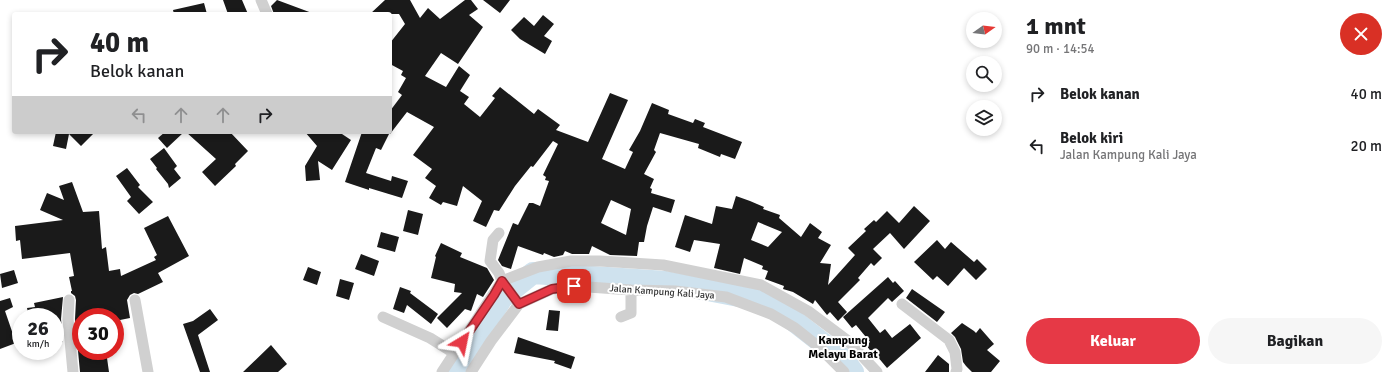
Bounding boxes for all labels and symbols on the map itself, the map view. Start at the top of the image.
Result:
north arrow [966,12,1002,48]
pin [557,269,591,303]
street label: Jalan Kampung Kali Jaya [609,282,715,302]
speed limit sign: 30 [72,308,124,360]
position arrow [441,321,483,363]
district label: Kampung Melayu Barat [808,333,878,362]

